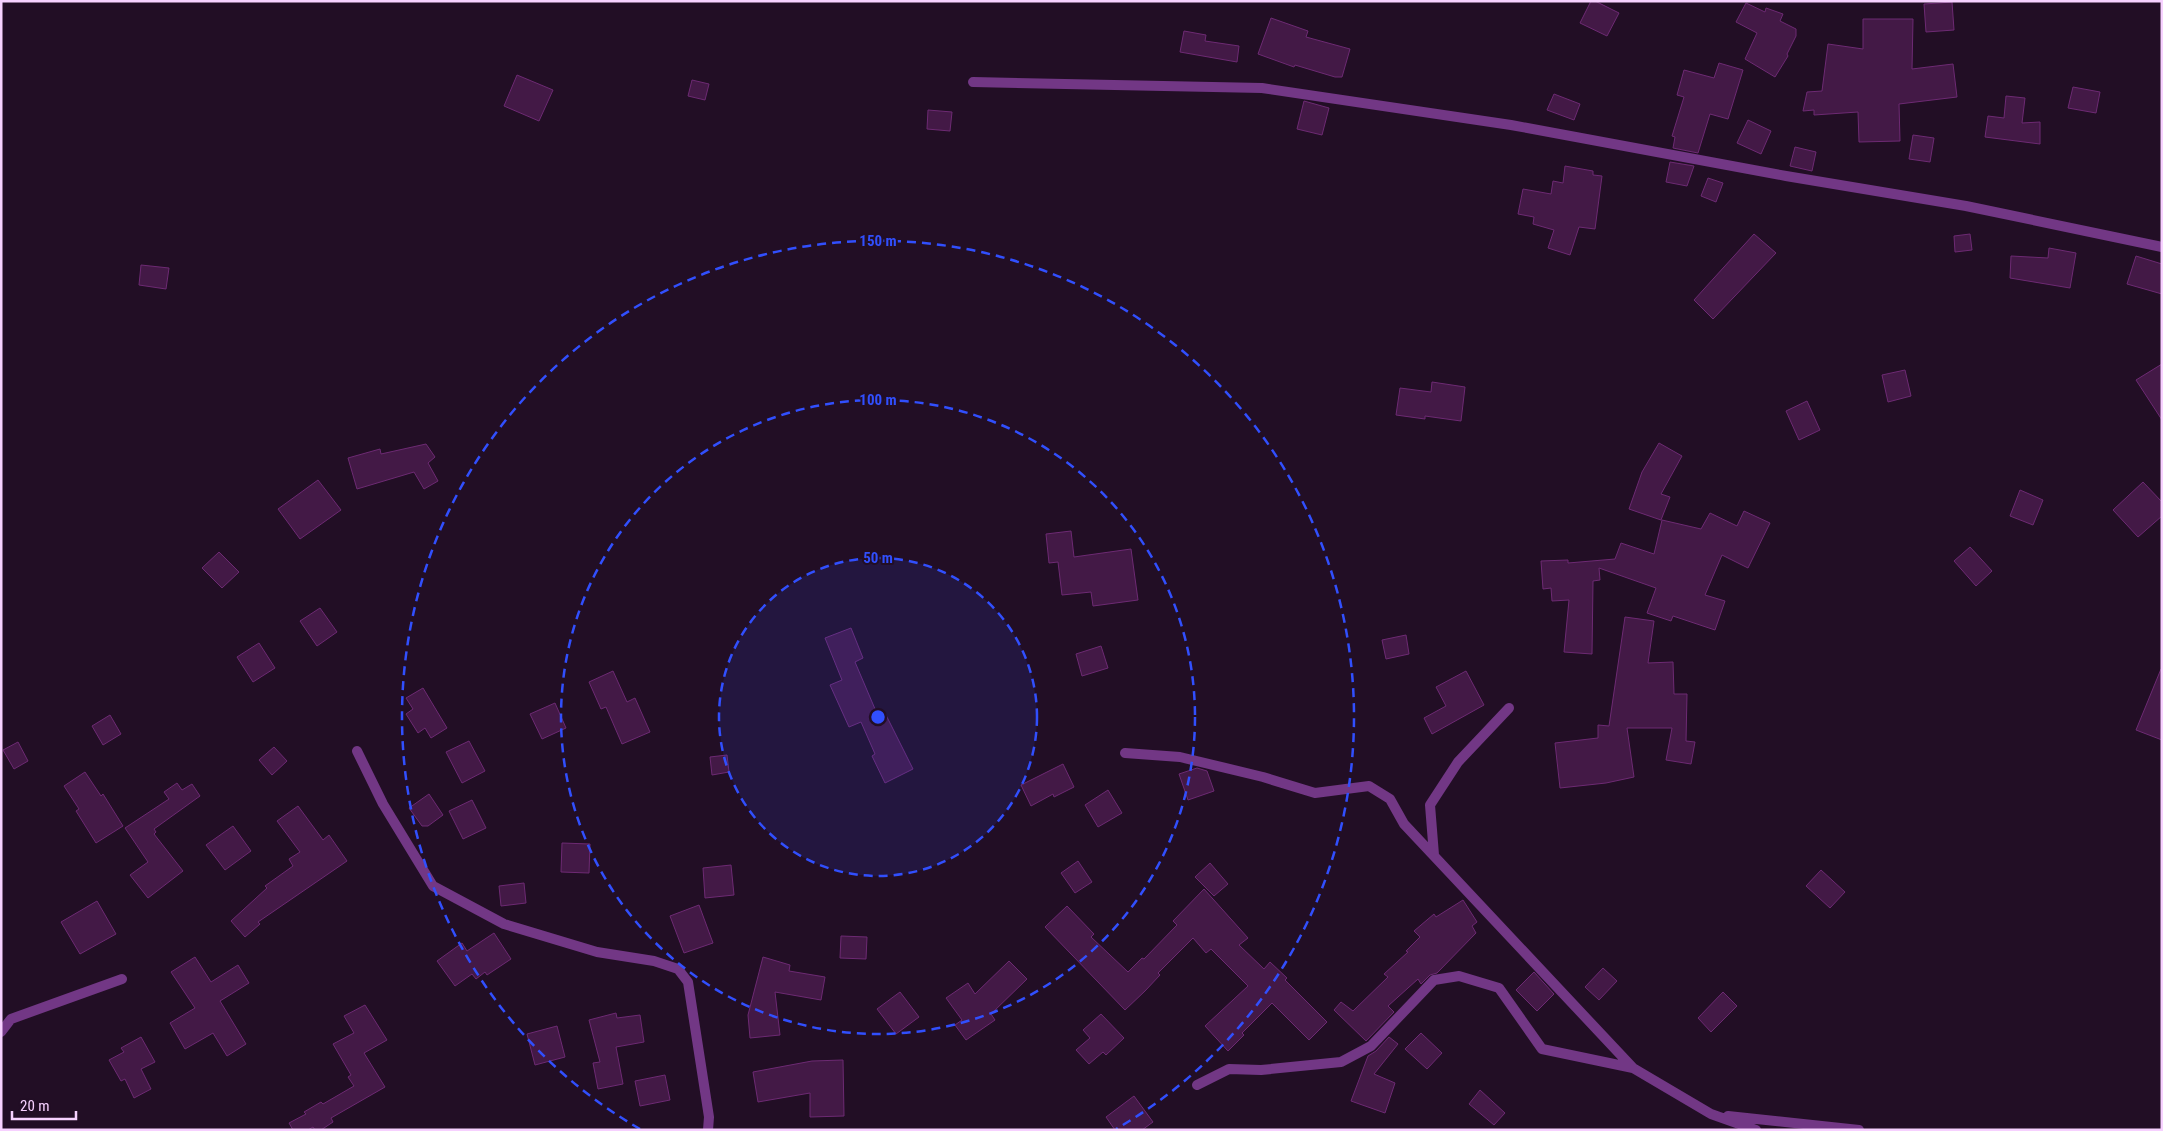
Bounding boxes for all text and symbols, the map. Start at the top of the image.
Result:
text: 150 m [859,232,897,250]
text: 100 m [859,391,897,409]
text: 50 m [863,549,893,567]
centre of rings [869,708,887,726]
scale bar [12,1088,76,1120]
text: 20 m [20,1097,50,1115]

